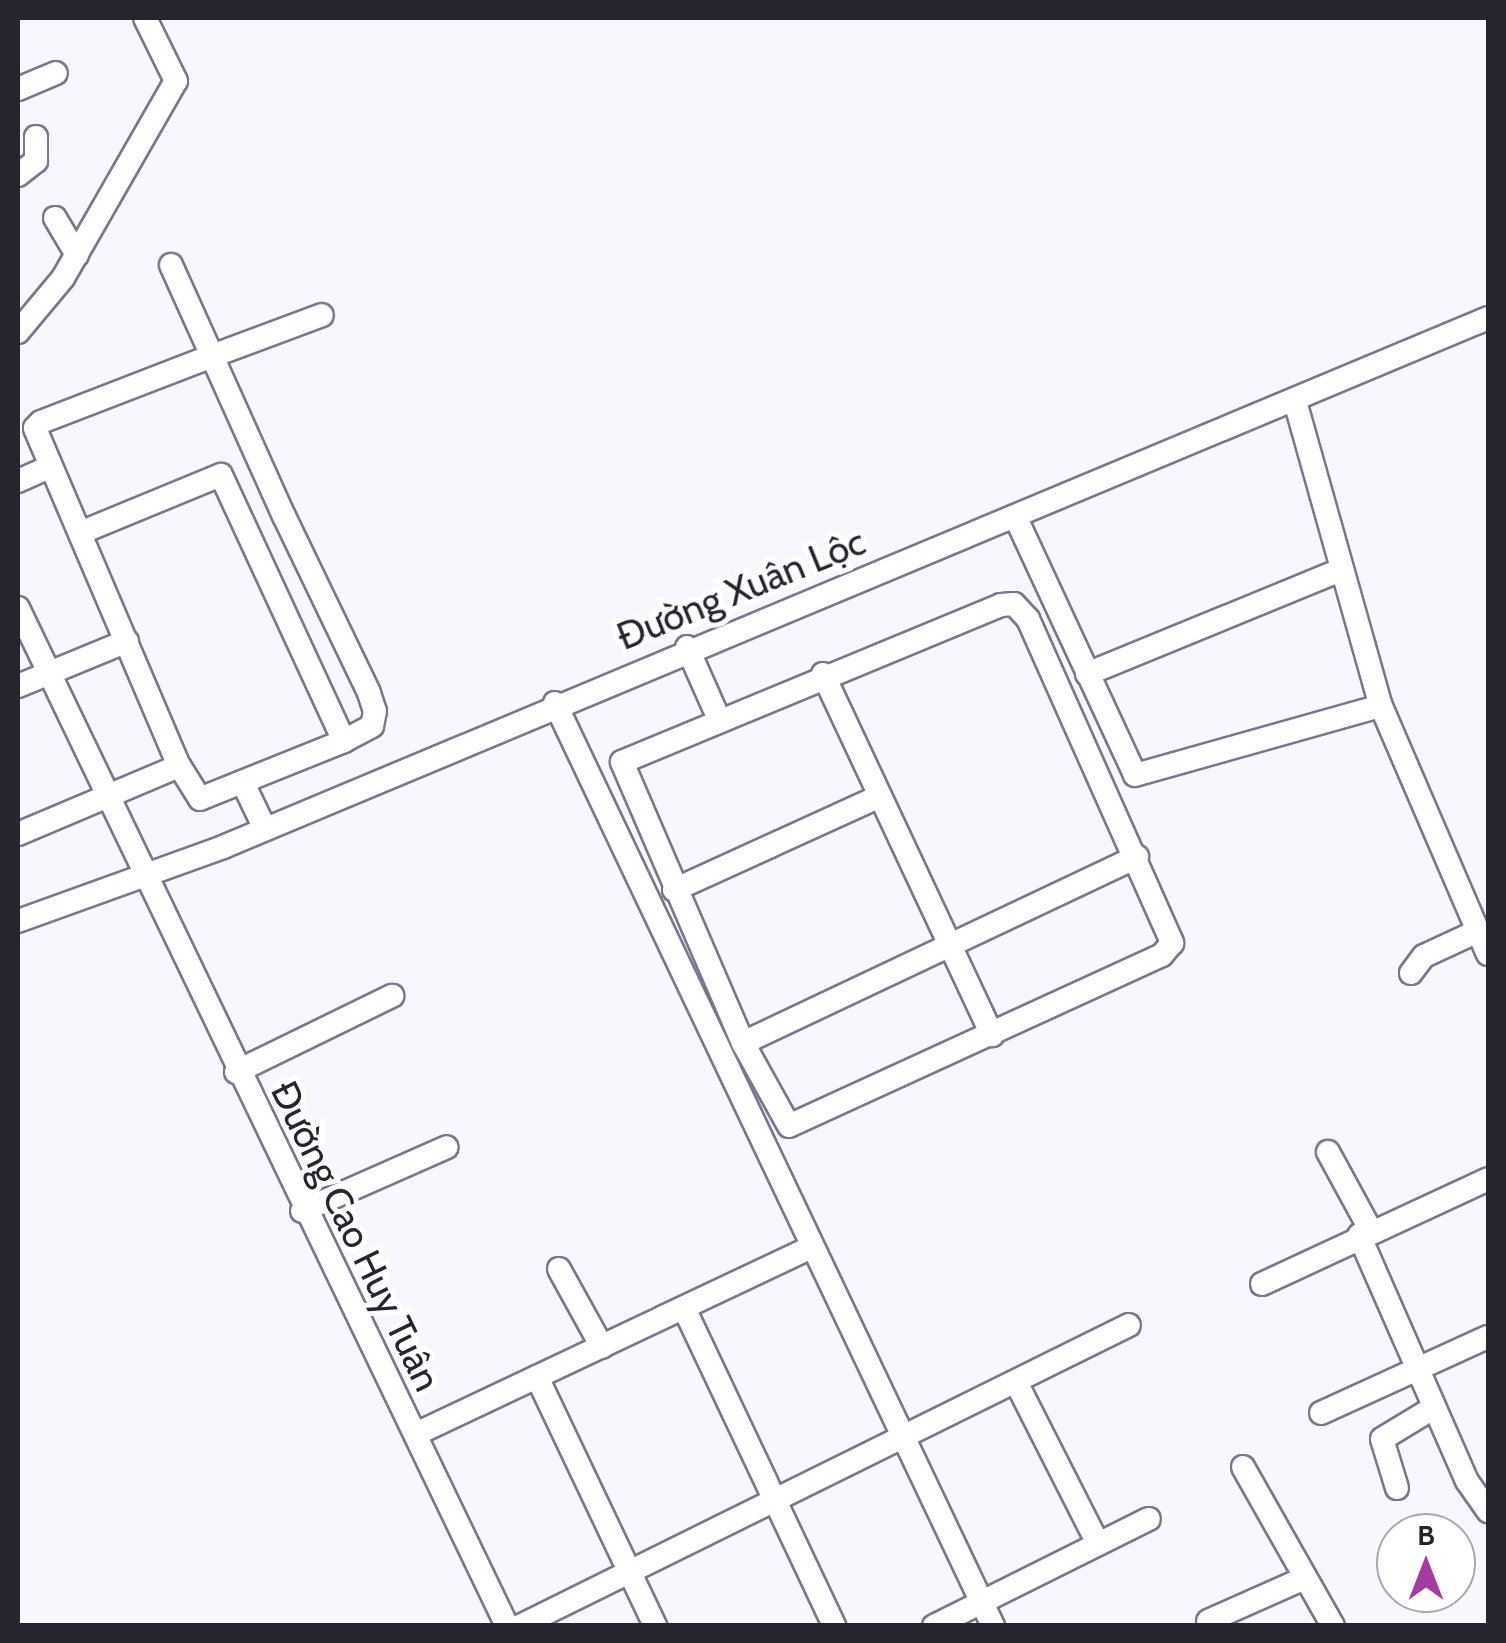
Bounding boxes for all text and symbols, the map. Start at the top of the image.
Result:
street label: Đường Xuân Lộc [610,518,872,660]
street label: Đường Cao Huy Tuân [261,1074,451,1398]
north arrow [1376,1513,1476,1613]
text: B [1417,1518,1435,1552]

